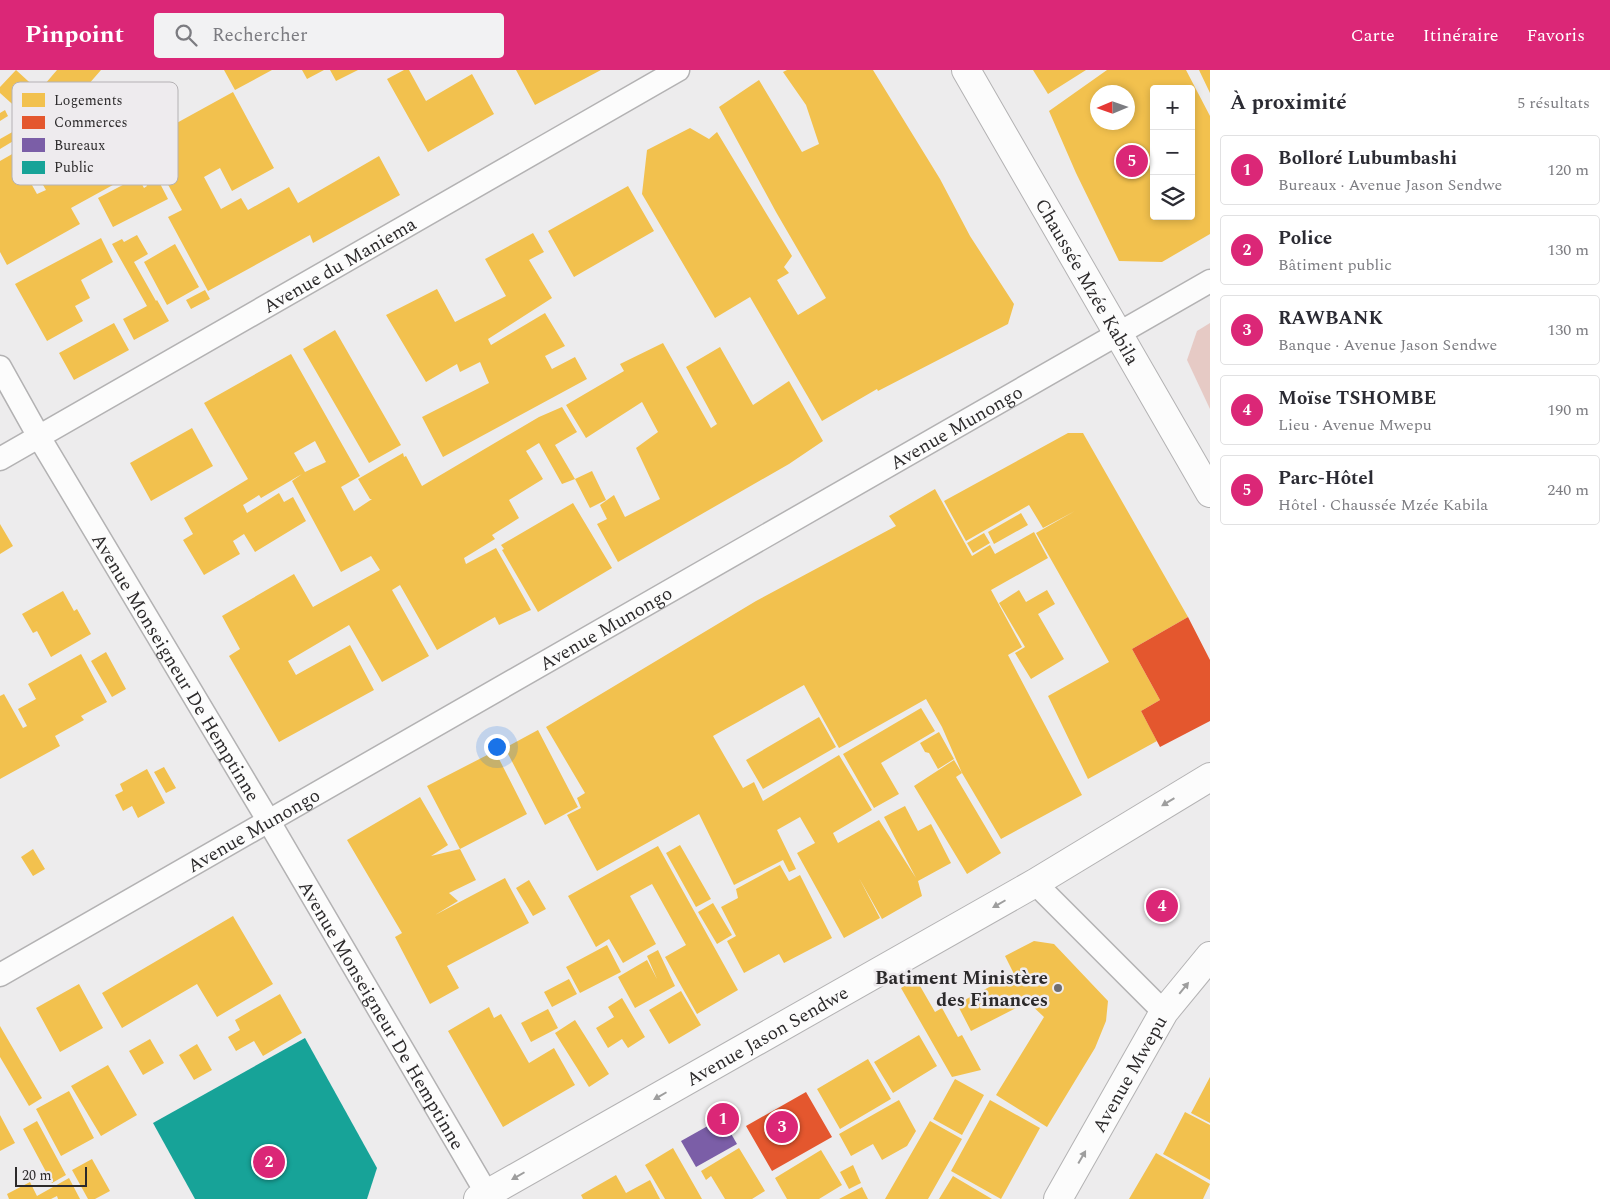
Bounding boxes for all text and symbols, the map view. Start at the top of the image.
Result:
search box [154,13,504,58]
text: Pinpoint [25,17,124,53]
icon: search [172,21,200,49]
text: Rechercher [212,21,308,50]
text: Carte [1351,22,1395,49]
text: Itinéraire [1423,22,1499,49]
text: Favoris [1527,22,1585,49]
legend [12,82,178,185]
north arrow [1090,85,1135,130]
map controls [1150,85,1195,220]
button: + [1150,85,1195,130]
text: À proximité [1230,87,1347,119]
text: Logements [54,90,123,111]
text: 5 résultats [1517,91,1590,115]
text: Commerces [54,112,128,133]
button: − [1150,130,1195,175]
text: Bureaux [54,135,105,156]
pin: 5 [1116,142,1148,180]
text: Bolloré Lubumbashi [1278,144,1457,173]
text: Public [54,157,94,178]
text: 1 [1243,158,1251,182]
text: 120 m [1547,158,1589,182]
text: Bureaux · Avenue Jason Sendwe [1278,173,1502,197]
button: layers [1150,175,1195,220]
street label: Chaussée Mzée Kabila [1027,193,1147,372]
street label: Avenue du Maniema [258,210,423,321]
text: Police [1278,224,1332,253]
text: 2 [1243,238,1251,262]
text: 130 m [1547,238,1589,262]
text: Bâtiment public [1278,253,1392,277]
text: RAWBANK [1278,304,1383,333]
text: 3 [1243,318,1251,342]
text: 130 m [1547,318,1589,342]
text: Banque · Avenue Jason Sendwe [1278,333,1497,357]
street label: Avenue Munongo [885,378,1029,478]
text: Moïse TSHOMBE [1278,384,1436,413]
text: 4 [1243,398,1251,422]
text: 190 m [1547,398,1589,422]
text: Lieu · Avenue Mwepu [1278,413,1432,437]
text: Parc-Hôtel [1278,464,1374,493]
text: 5 [1243,478,1251,502]
text: 240 m [1547,478,1589,502]
text: Hôtel · Chaussée Mzée Kabila [1278,493,1488,517]
street label: Avenue Monseigneur De Hemptinne [84,528,267,807]
street label: Avenue Munongo [534,579,678,679]
your location [484,734,510,760]
street label: Avenue Munongo [182,781,326,881]
one-way arrow [1162,797,1175,807]
street label: Avenue Monseigneur De Hemptinne [290,875,471,1156]
pin: 4 [1146,887,1178,925]
one-way arrow [992,899,1006,908]
place label: Batiment Ministère des Finances [875,964,1048,1015]
street label: Avenue Jason Sendwe [681,979,854,1094]
marker: Batiment Ministère des Finances [1052,982,1064,994]
one-way arrow [1178,982,1189,995]
street label: Avenue Mwepu [1085,1010,1175,1138]
one-way arrow [652,1092,667,1100]
pin: 1 [707,1100,739,1138]
pin: 3 [766,1108,798,1146]
pin: 2 [253,1143,285,1181]
one-way arrow [1077,1150,1086,1163]
scale bar [15,1164,88,1187]
text: 20 m [22,1165,52,1186]
one-way arrow [511,1172,526,1180]

